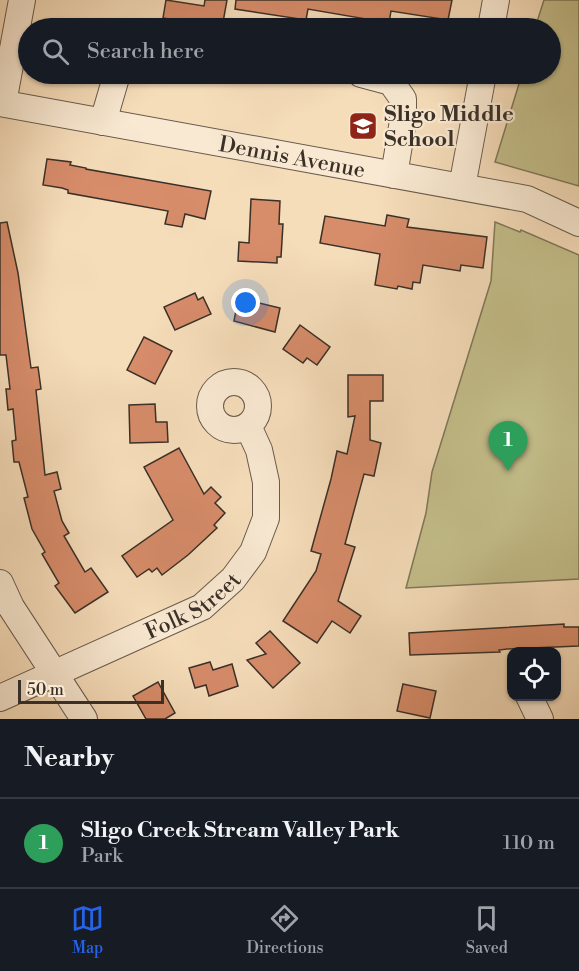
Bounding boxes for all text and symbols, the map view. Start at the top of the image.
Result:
search box [18,18,561,84]
icon: search [39,35,72,68]
text: Search here [87,38,204,65]
place label: Sligo Middle School [384,101,514,153]
school or university icon: Sligo Middle School [347,110,379,142]
street label: Dennis Avenue [216,131,367,184]
your location [231,288,260,317]
pin: 1 [488,422,528,471]
street label: Folk Street [141,568,248,646]
map controls [507,647,561,701]
button: locate [507,647,561,701]
scale bar [18,677,164,704]
text: 50 m [27,680,64,700]
text: Nearby [24,742,114,774]
text: Sligo Creek Stream Valley Park [81,817,399,844]
text: 1 [39,831,48,856]
text: 110 m [503,831,555,856]
text: Park [81,844,123,869]
tab: Map [71,902,104,958]
tab: Directions [246,902,324,958]
tab: Saved [466,902,508,958]

